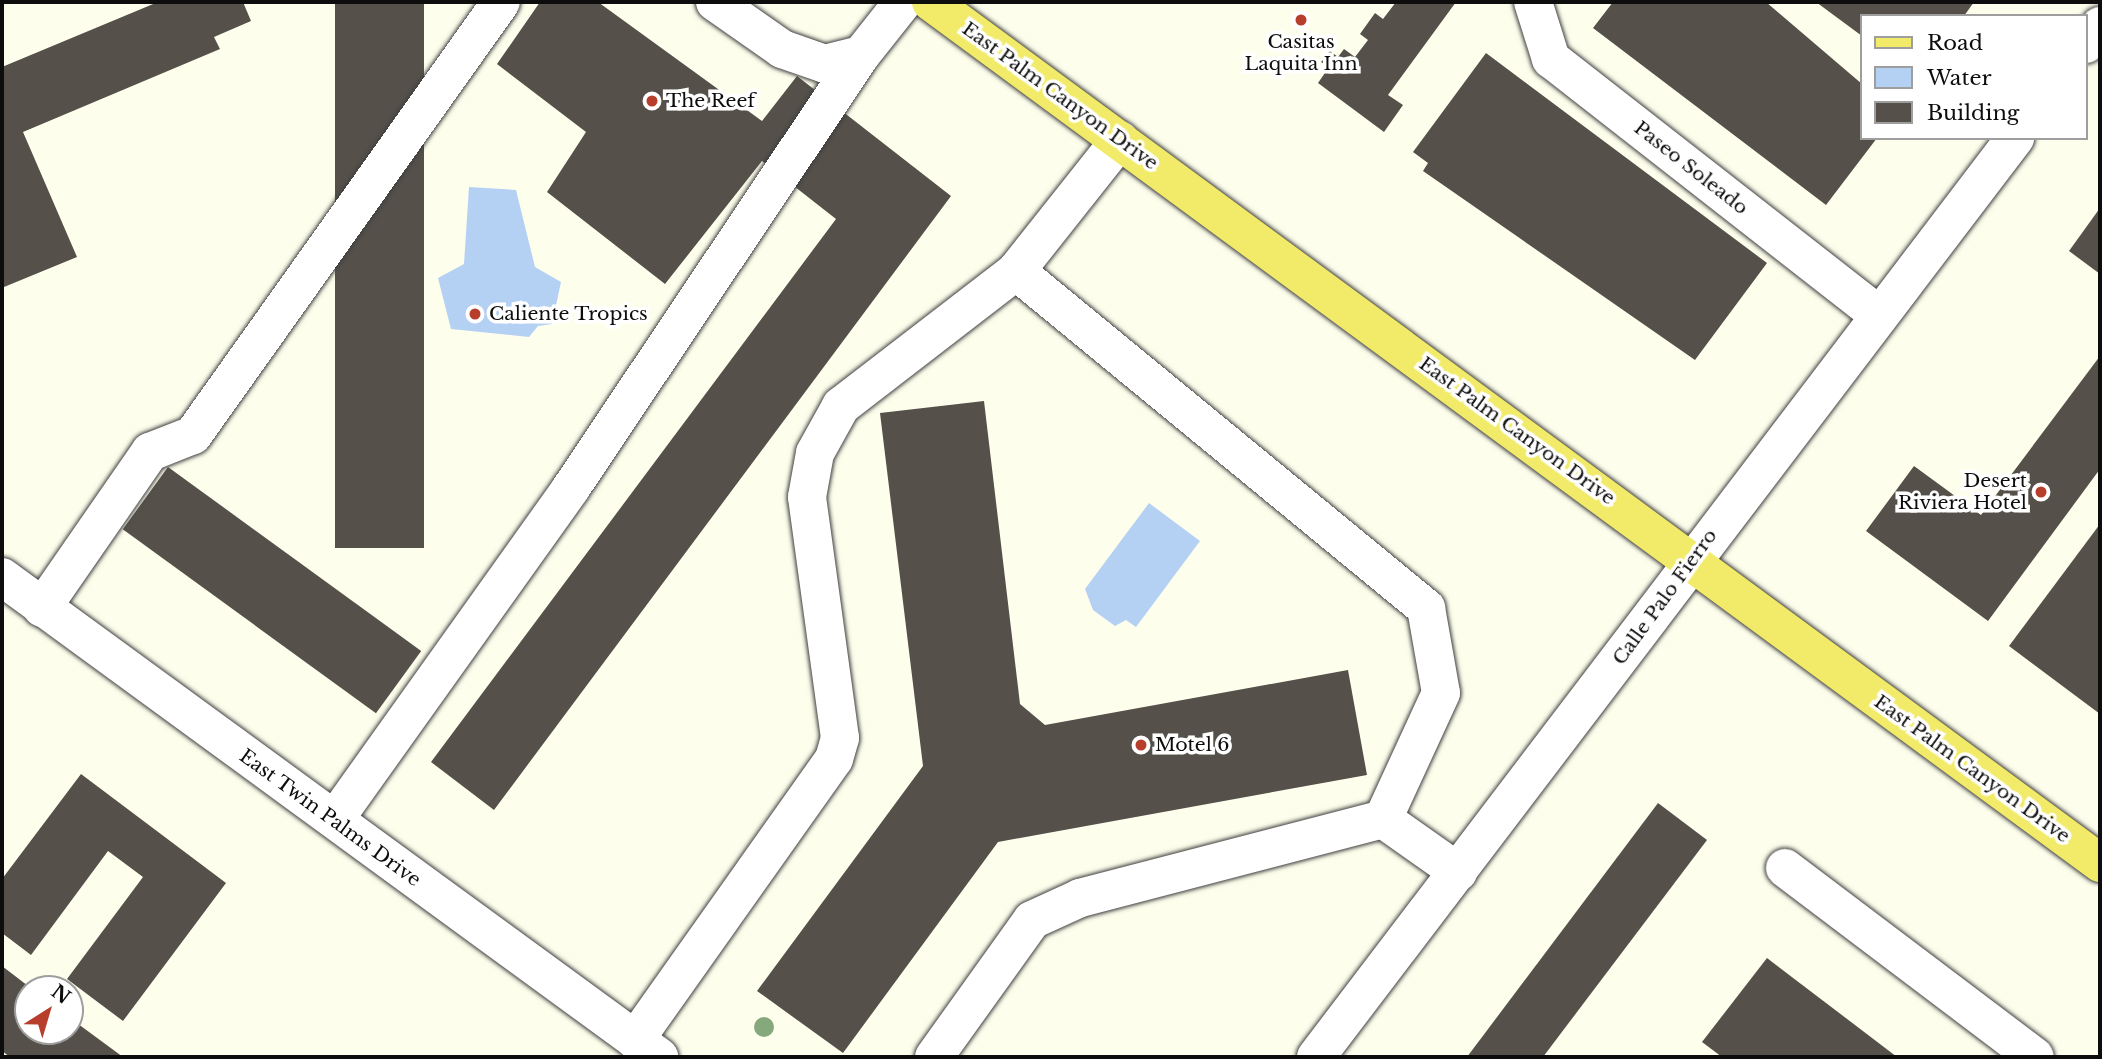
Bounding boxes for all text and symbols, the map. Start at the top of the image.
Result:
marker: Casitas Laquita Inn [1293,12,1309,28]
legend [1860,14,2088,140]
street label: East Palm Canyon Drive [958,17,1162,175]
text: Road [1927,30,1983,56]
place label: Casitas Laquita Inn [1244,31,1358,75]
text: Water [1927,65,1991,91]
place label: The Reef [666,90,755,112]
marker: The Reef [644,93,660,109]
text: Building [1927,100,2019,126]
street label: Paseo Soleado [1630,116,1752,220]
place label: Caliente Tropics [489,303,648,325]
marker: Caliente Tropics [467,306,483,322]
street label: East Palm Canyon Drive [1415,352,1619,510]
place label: Desert Riviera Hotel [1898,470,2027,514]
marker: Desert Riviera Hotel [2033,484,2049,500]
street label: Calle Palo Fierro [1608,525,1722,669]
street label: East Palm Canyon Drive [1870,690,2074,848]
place label: Motel 6 [1155,734,1230,756]
marker: Motel 6 [1133,737,1149,753]
street label: East Twin Palms Drive [235,744,425,892]
north arrow [14,975,84,1045]
text: N [47,980,75,1009]

